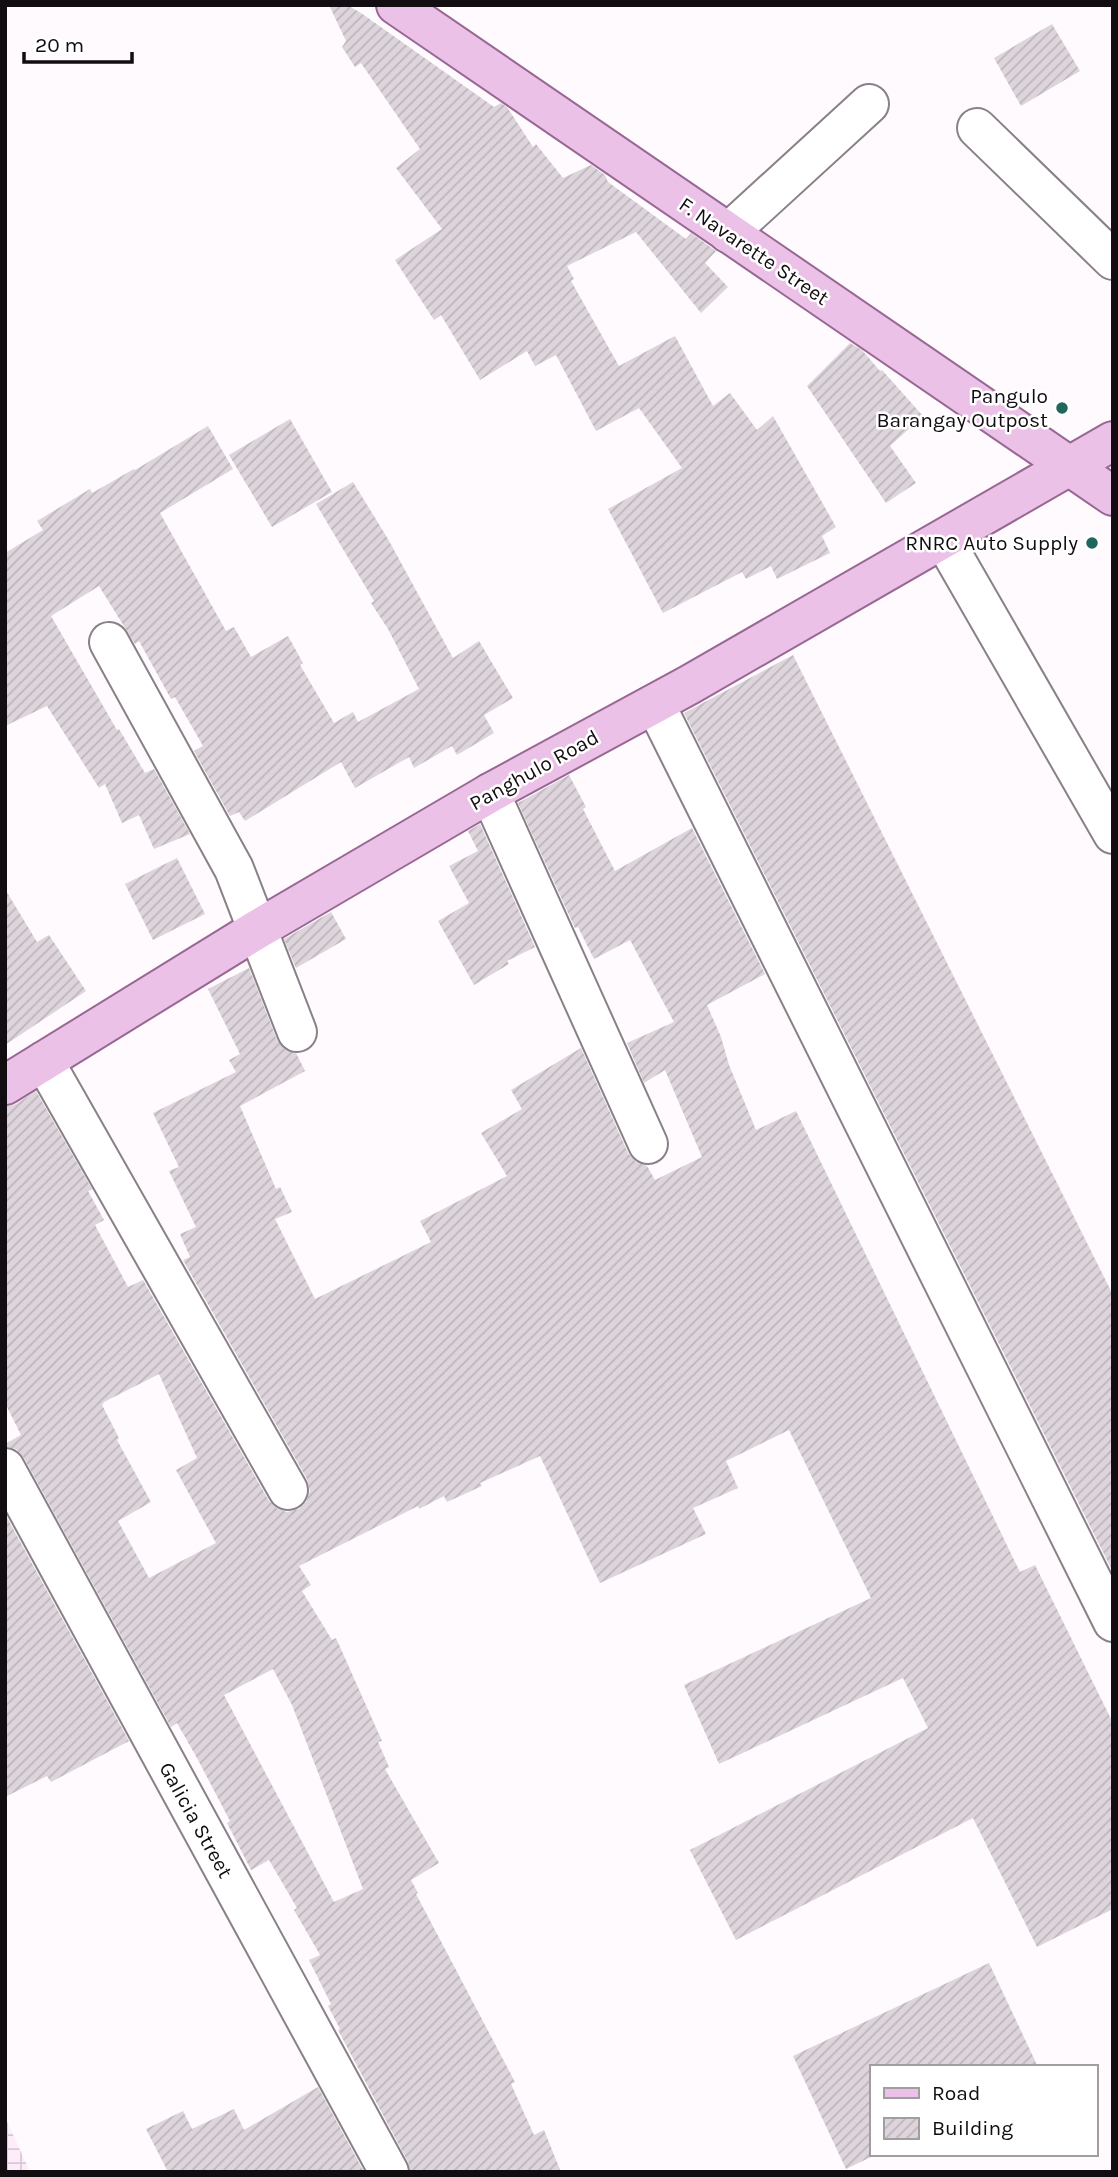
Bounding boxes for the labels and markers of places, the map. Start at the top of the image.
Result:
place label: Pangulo Barangay Outpost [877,384,1048,432]
marker: Pangulo Barangay Outpost [1054,400,1070,416]
place label: RNRC Auto Supply [905,531,1078,555]
marker: RNRC Auto Supply [1084,535,1100,551]

